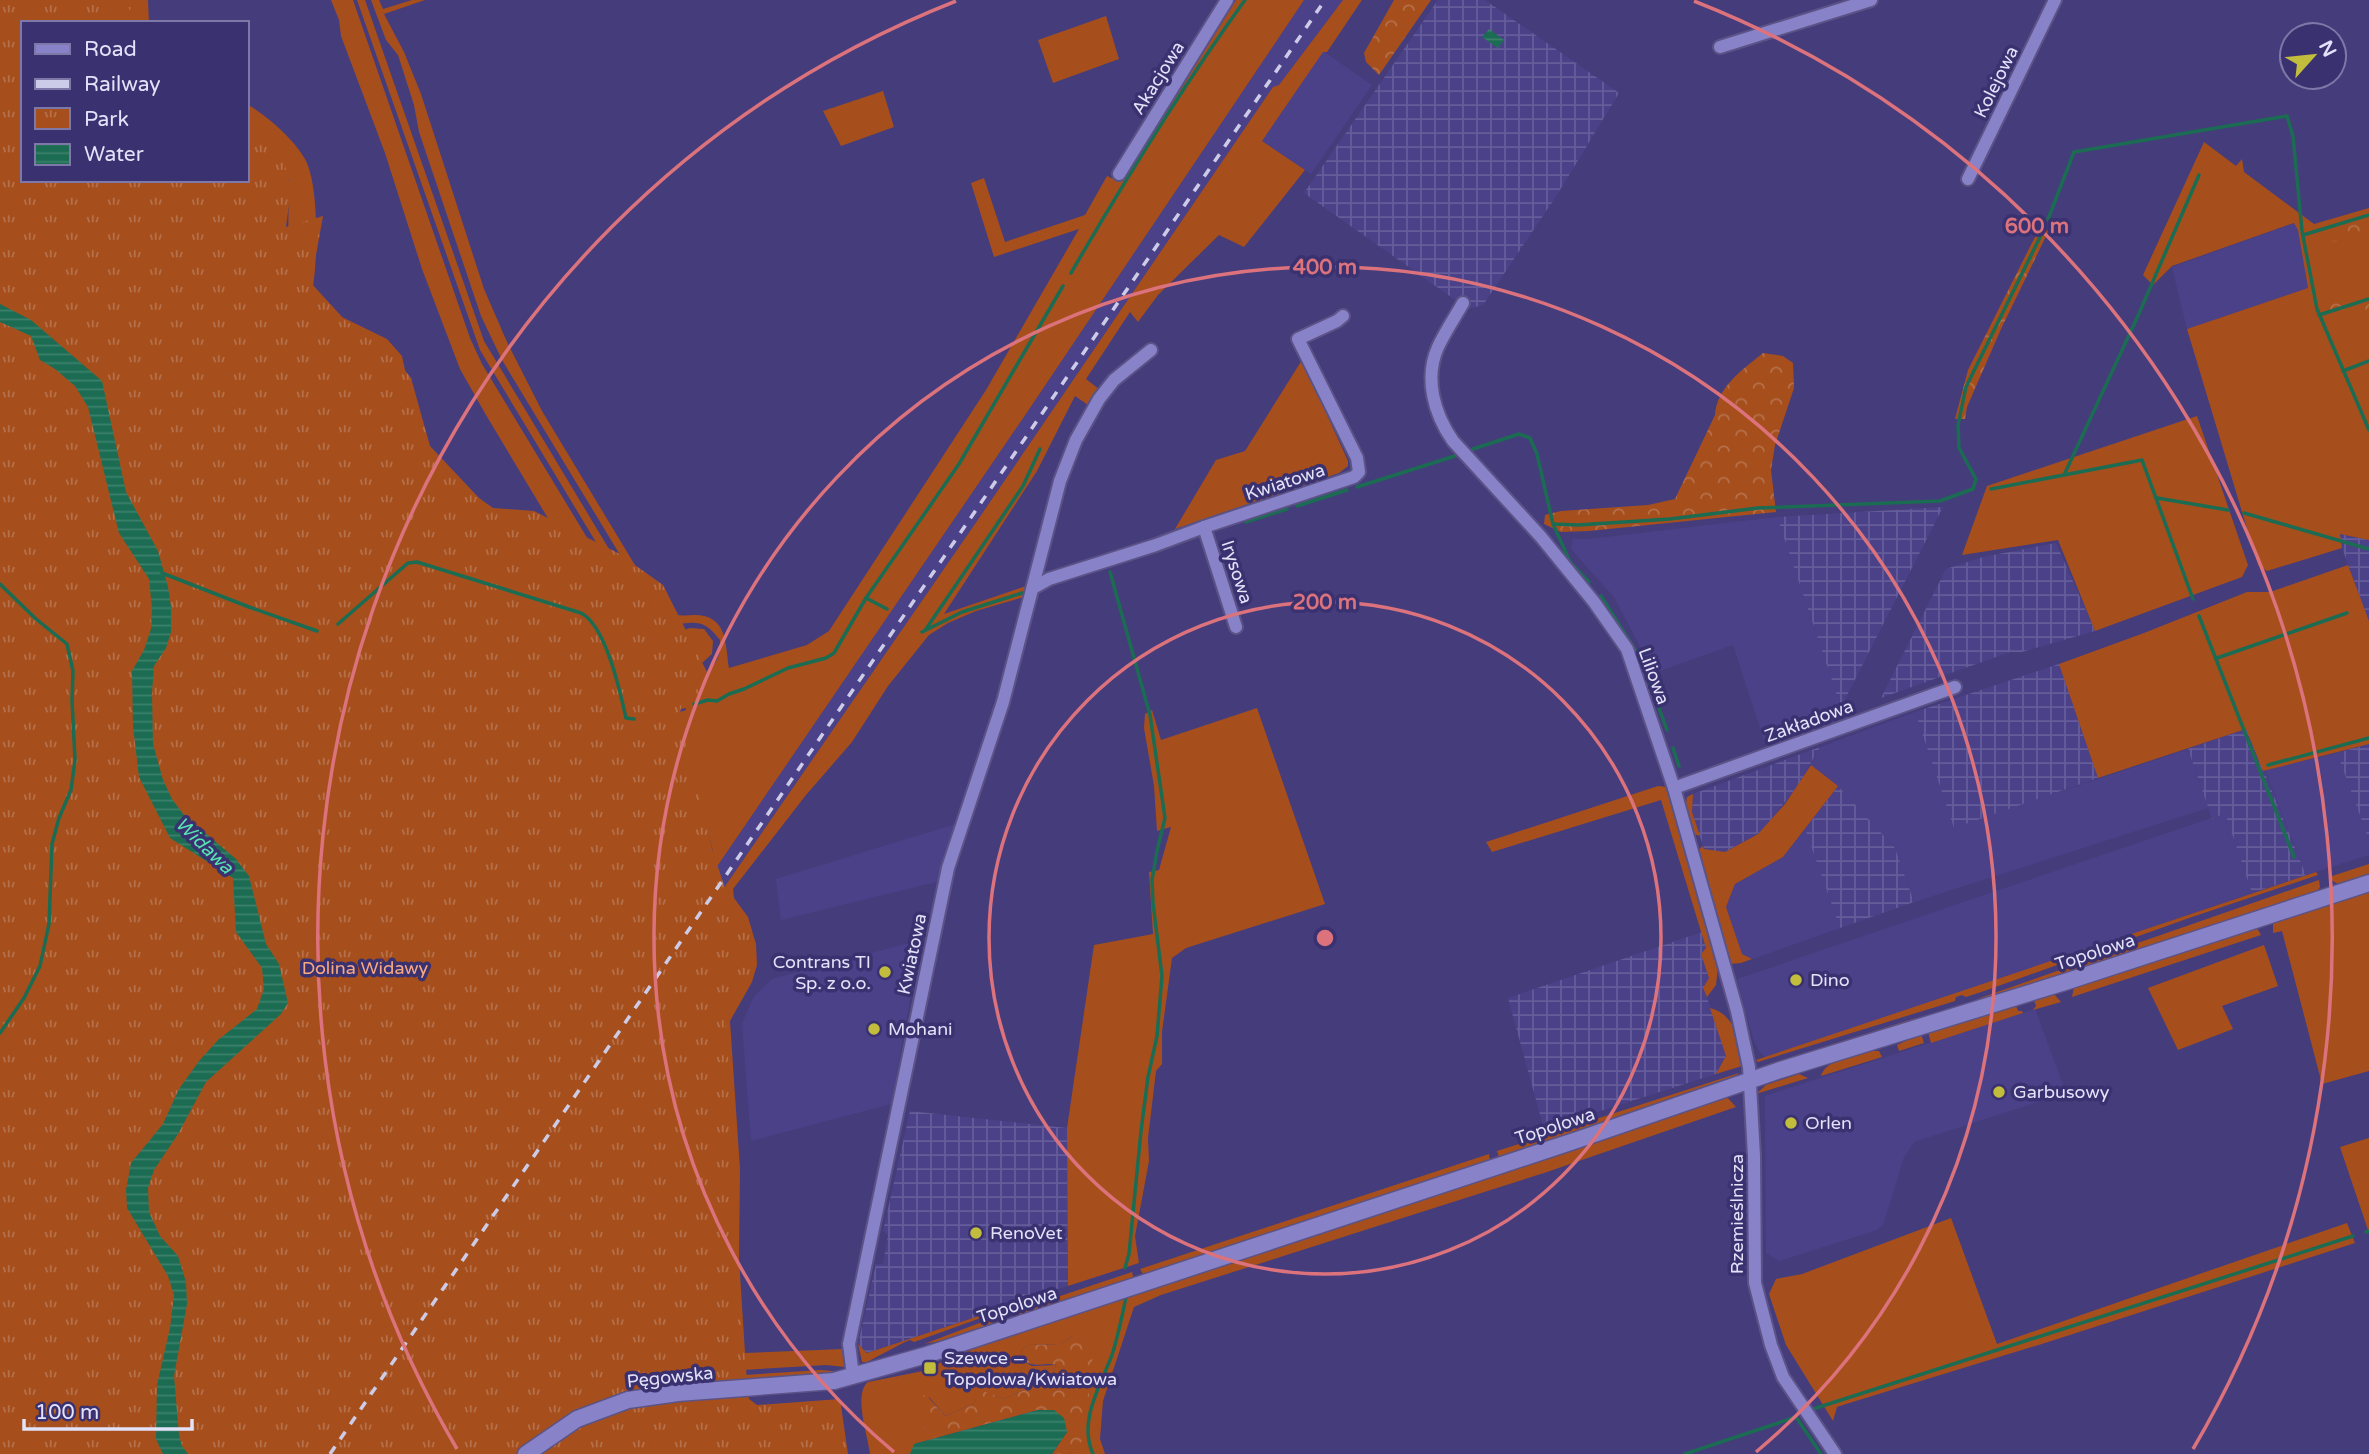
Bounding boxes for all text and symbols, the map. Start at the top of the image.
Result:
legend [21,21,248,182]
north arrow [2278,21,2348,91]
text: Road [84,37,137,62]
street label: Akacjowa [1127,37,1189,119]
text: N [2314,37,2341,61]
street label: Kolejowa [1969,42,2023,122]
text: Railway [84,72,161,97]
text: Park [84,107,129,132]
text: Water [84,142,144,167]
text: 600 m [2005,214,2069,239]
text: 400 m [1293,255,1357,280]
street label: Kwiatowa [1242,459,1328,505]
street label: Irysowa [1216,538,1258,606]
text: 200 m [1293,590,1357,615]
street label: Liliowa [1634,645,1674,707]
street label: Zakładowa [1762,695,1856,747]
water label: Widawa [171,813,239,880]
street label: Kwiatowa [893,911,931,997]
centre of rings [1313,926,1337,950]
street label: Topolowa [2052,929,2138,975]
place label: Contrans TI Sp. z o.o. [773,951,871,994]
park label: Dolina Widawy [302,957,429,979]
marker: Contrans TI Sp. z o.o. [877,964,893,980]
place label: Dino [1810,969,1850,991]
marker: Dino [1788,972,1804,988]
place label: Mohani [888,1018,953,1040]
marker: Mohani [866,1021,882,1037]
place label: Garbusowy [2013,1081,2110,1103]
marker: Garbusowy [1991,1084,2007,1100]
street label: Topolowa [1512,1103,1598,1149]
place label: Orlen [1805,1112,1852,1134]
marker: Orlen [1783,1115,1799,1131]
street label: Rzemieślnicza [1726,1154,1748,1274]
place label: RenoVet [990,1222,1063,1244]
marker: RenoVet [968,1225,984,1241]
street label: Topolowa [974,1282,1060,1328]
place label: Szewce – Topolowa/Kwiatowa [944,1347,1117,1390]
marker: Szewce – Topolowa/Kwiatowa [922,1360,938,1376]
street label: Pęgowska [626,1362,714,1392]
scale bar [24,1388,192,1432]
text: 100 m [35,1400,99,1425]

